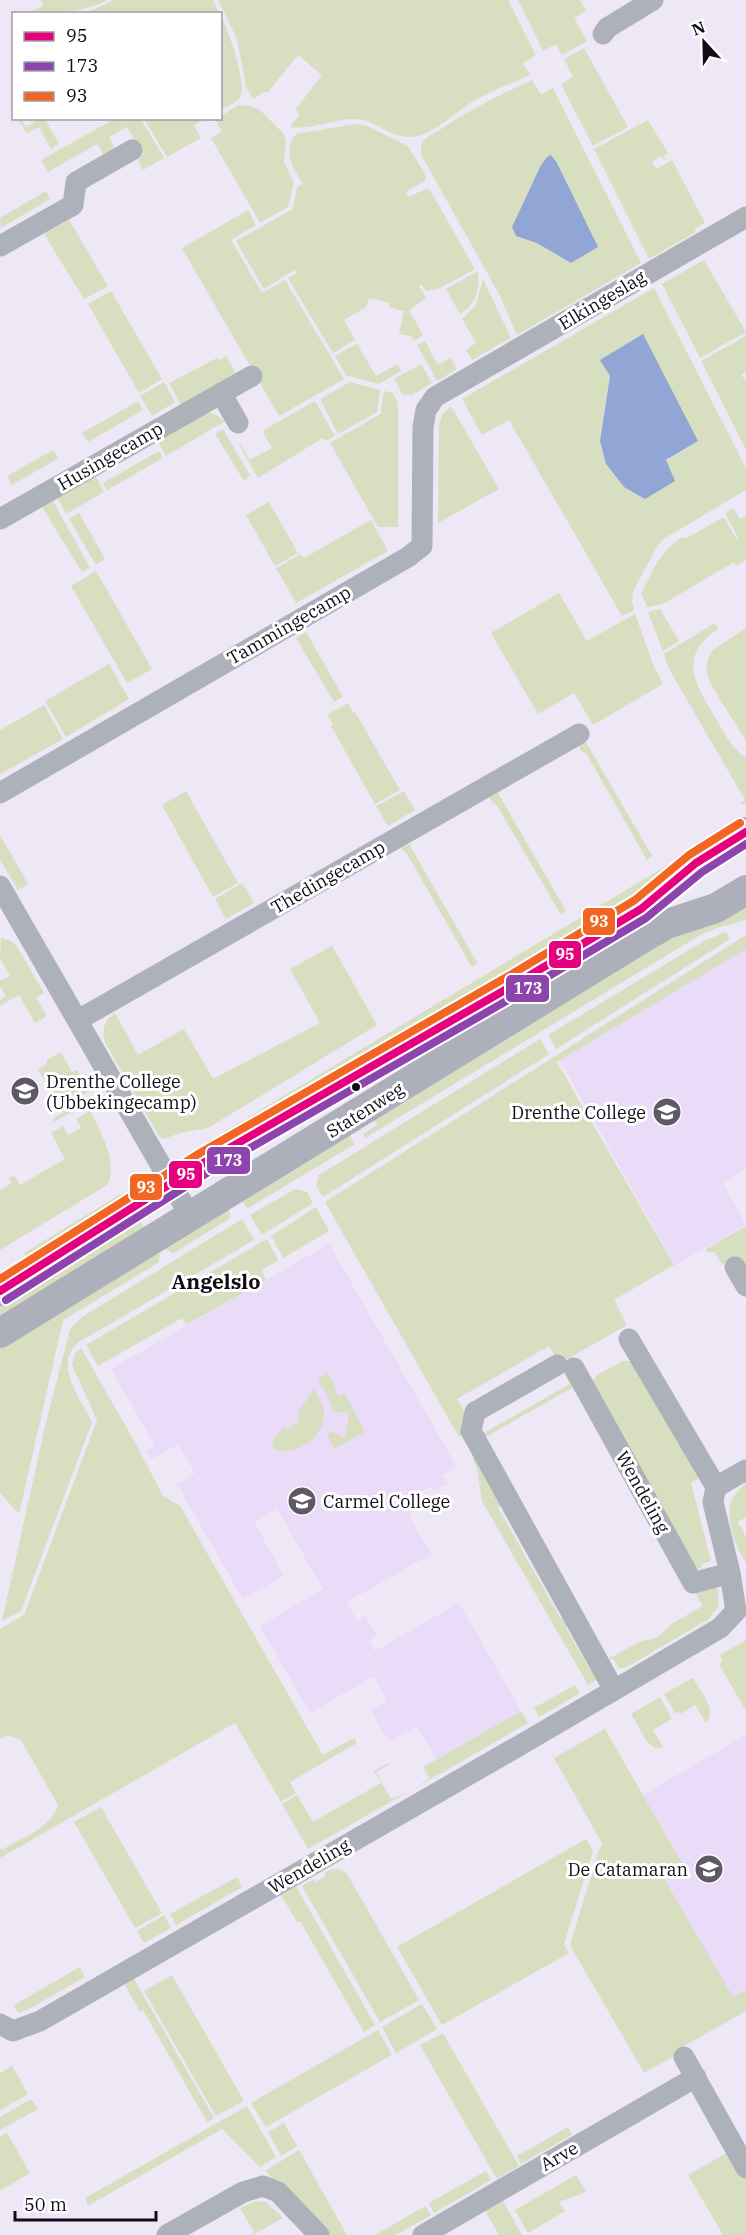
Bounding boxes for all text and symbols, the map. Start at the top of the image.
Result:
legend [12,12,222,120]
north arrow [674,12,734,72]
text: N [689,16,708,40]
text: 95 [66,24,88,47]
text: 173 [66,54,98,77]
text: 93 [66,84,88,107]
street label: Elkingeslag [554,265,650,335]
street label: Husingecamp [53,417,167,495]
street label: Tammingecamp [223,580,355,670]
street label: Thedingecamp [267,835,389,919]
line badge: 93 [582,907,616,936]
text: 93 [589,911,609,931]
line badge: 95 [548,940,582,969]
text: 95 [555,944,575,964]
line badge: 173 [505,974,550,1003]
text: 173 [514,978,542,998]
place label: Drenthe College (Ubbekingecamp) [46,1070,197,1114]
school or university icon: Drenthe College (Ubbekingecamp) [9,1075,41,1107]
street label: Statenweg [322,1077,408,1143]
unlabelled marker [350,1081,362,1093]
school or university icon: Drenthe College [651,1096,683,1128]
place label: Drenthe College [511,1101,646,1124]
line badge: 173 [206,1146,251,1175]
text: 173 [214,1150,242,1170]
line badge: 95 [168,1160,203,1189]
text: 95 [176,1164,196,1184]
line badge: 93 [129,1173,163,1201]
text: 93 [136,1177,156,1197]
district label: Angelslo [172,1267,260,1295]
street label: Wendeling [611,1447,675,1537]
school or university icon: Carmel College [286,1485,318,1517]
place label: Carmel College [323,1490,450,1513]
street label: Wendeling [264,1833,354,1899]
school or university icon: De Catamaran [693,1853,725,1885]
place label: De Catamaran [568,1858,688,1881]
street label: Arve [536,2136,582,2176]
scale bar [15,2184,156,2222]
text: 50 m [24,2193,67,2216]

